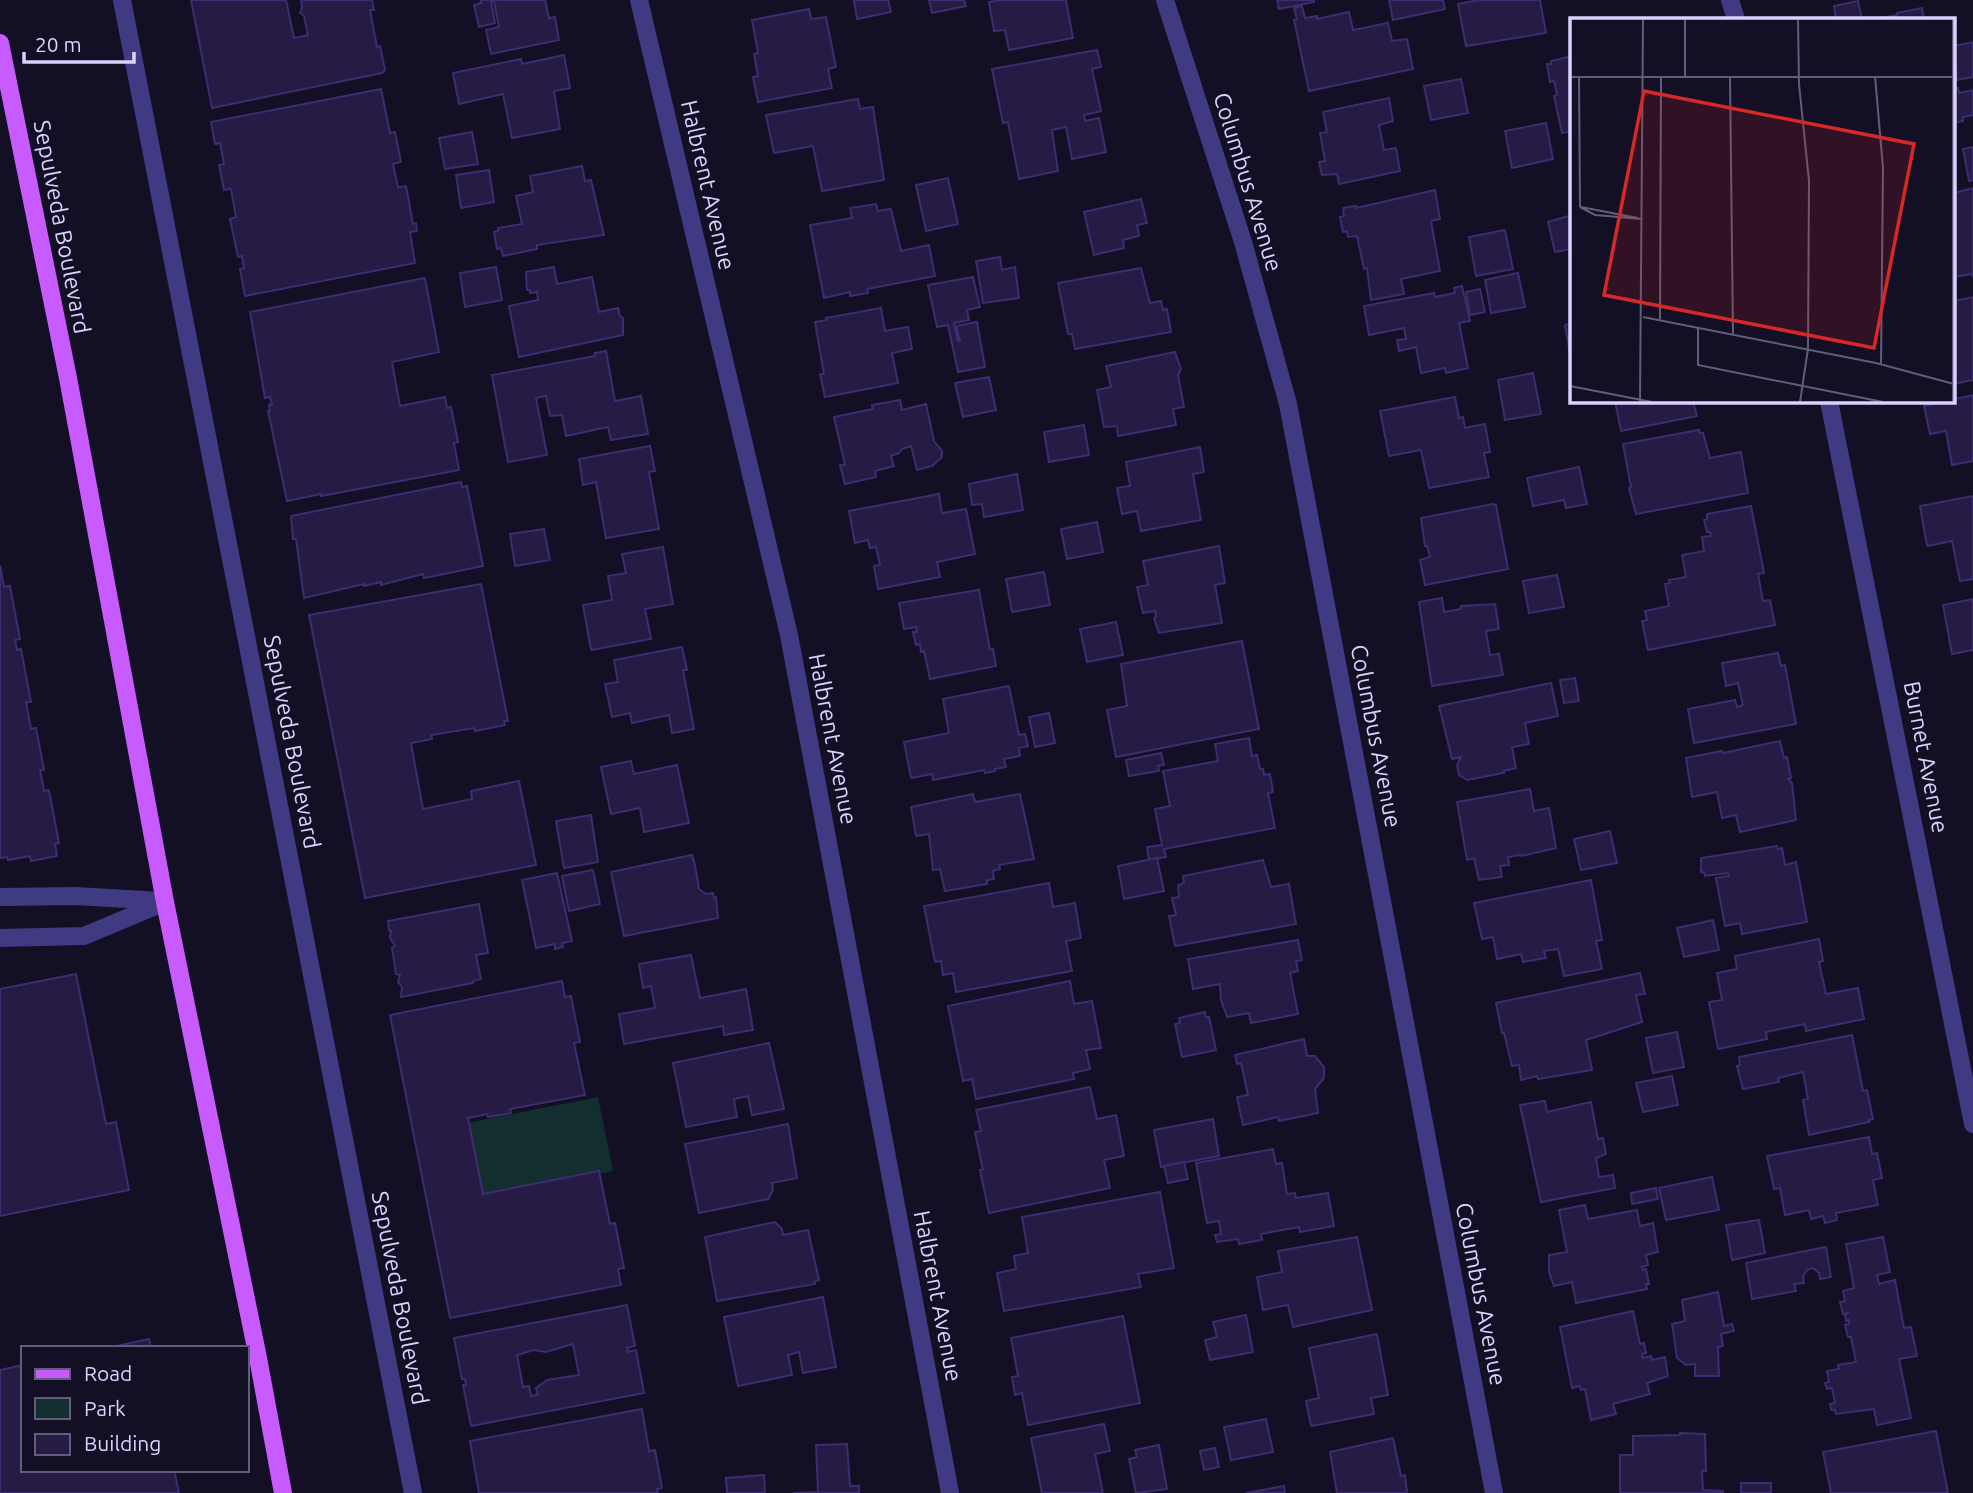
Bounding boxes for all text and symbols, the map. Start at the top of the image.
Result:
inset map [1570,18,1955,402]
scale bar [24,21,135,65]
text: 20 m [35,32,82,56]
street label: Columbus Avenue [1209,89,1288,274]
street label: Halbrent Avenue [677,97,740,272]
street label: Sepulveda Boulevard [30,118,95,336]
street label: Sepulveda Boulevard [260,633,325,851]
street label: Columbus Avenue [1346,642,1406,830]
street label: Halbrent Avenue [805,651,862,827]
street label: Burnet Avenue [1900,679,1953,835]
street label: Sepulveda Boulevard [368,1189,433,1407]
street label: Columbus Avenue [1451,1200,1511,1388]
street label: Halbrent Avenue [910,1208,967,1384]
legend [21,1346,248,1472]
text: Road [84,1361,132,1385]
text: Park [84,1396,126,1420]
text: Building [84,1431,161,1455]

